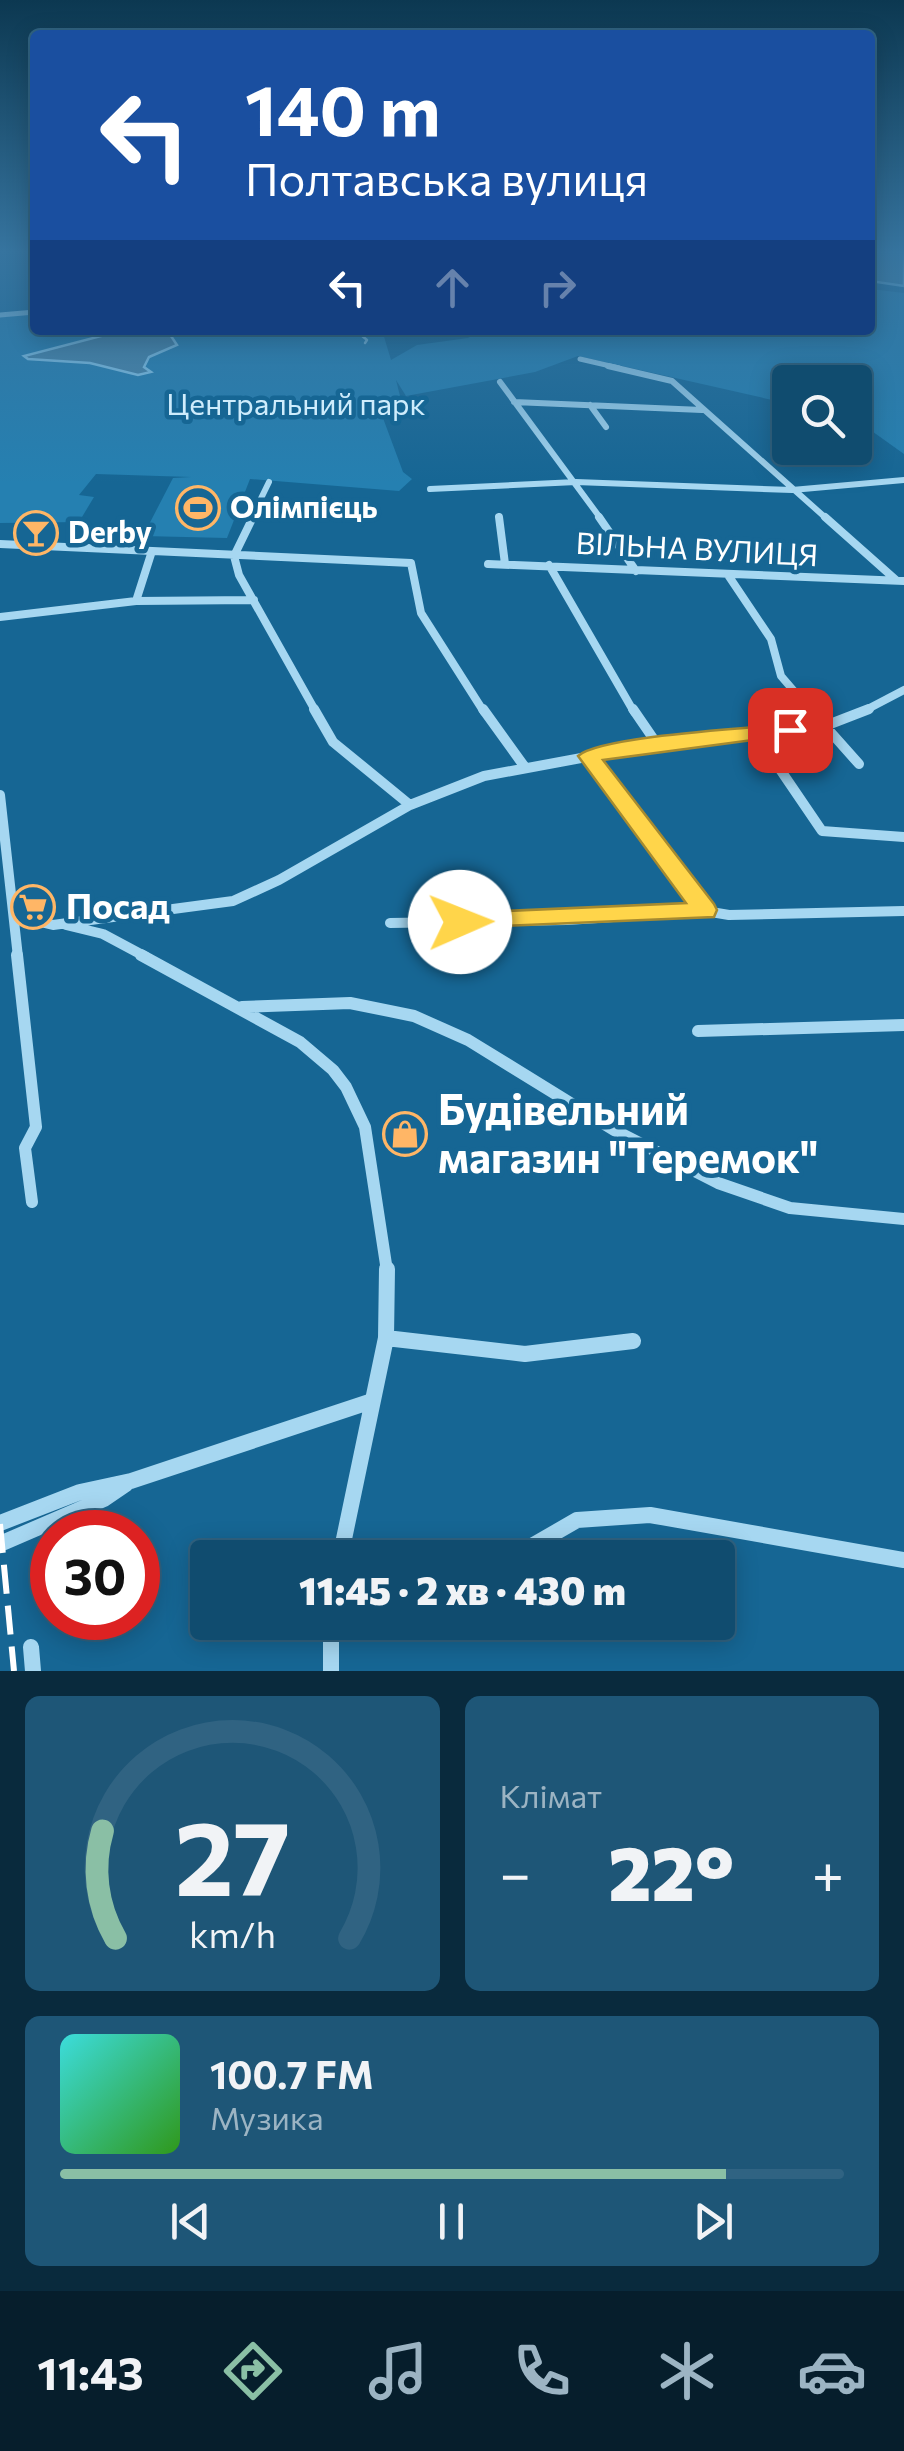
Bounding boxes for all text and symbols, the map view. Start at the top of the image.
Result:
text: 140 m [245,65,441,150]
icon: left [80,70,210,200]
text: Полтавська вулиця [245,150,648,205]
icon: left [320,260,375,315]
icon: ahead [425,260,480,315]
icon: right [530,260,585,315]
map controls [772,365,872,465]
button: search [772,365,872,465]
park label: Центральний парк [166,384,426,421]
sports icon: Олімпієць [175,485,221,531]
place label: Олімпієць [230,487,378,524]
bar icon: Derby [13,510,59,556]
place label: Derby [68,512,152,549]
street label: ВІЛЬНА ВУЛИЦЯ [575,523,819,572]
pin [748,688,833,773]
icon: arrive [763,703,818,758]
position arrow [408,870,512,974]
place label: Посад [66,883,170,926]
supermarket icon: Посад [10,884,56,930]
place label: Будівельний магазин "Теремок" [438,1082,818,1182]
shop icon: Будівельний магазин "Теремок" [382,1111,428,1157]
speed limit sign: 30 [30,1510,160,1640]
text: 11:45 · 2 хв · 430 m [299,1566,626,1613]
text: Клімат [500,1775,602,1815]
text: 27 [174,1790,290,1917]
text: 22° [608,1825,734,1916]
text: − [500,1838,531,1905]
text: + [812,1838,844,1905]
text: km/h [189,1912,276,1955]
text: 100.7 FM [210,2050,374,2097]
text: Музика [210,2097,324,2137]
icon: previous [163,2194,218,2249]
icon: pause [424,2194,479,2249]
icon: next [686,2194,741,2249]
icon: directions [218,2336,288,2406]
icon: music [363,2336,433,2406]
icon: phone [507,2336,577,2406]
icon: climate [652,2336,722,2406]
icon: car [797,2336,867,2406]
text: 11:43 [37,2344,144,2399]

